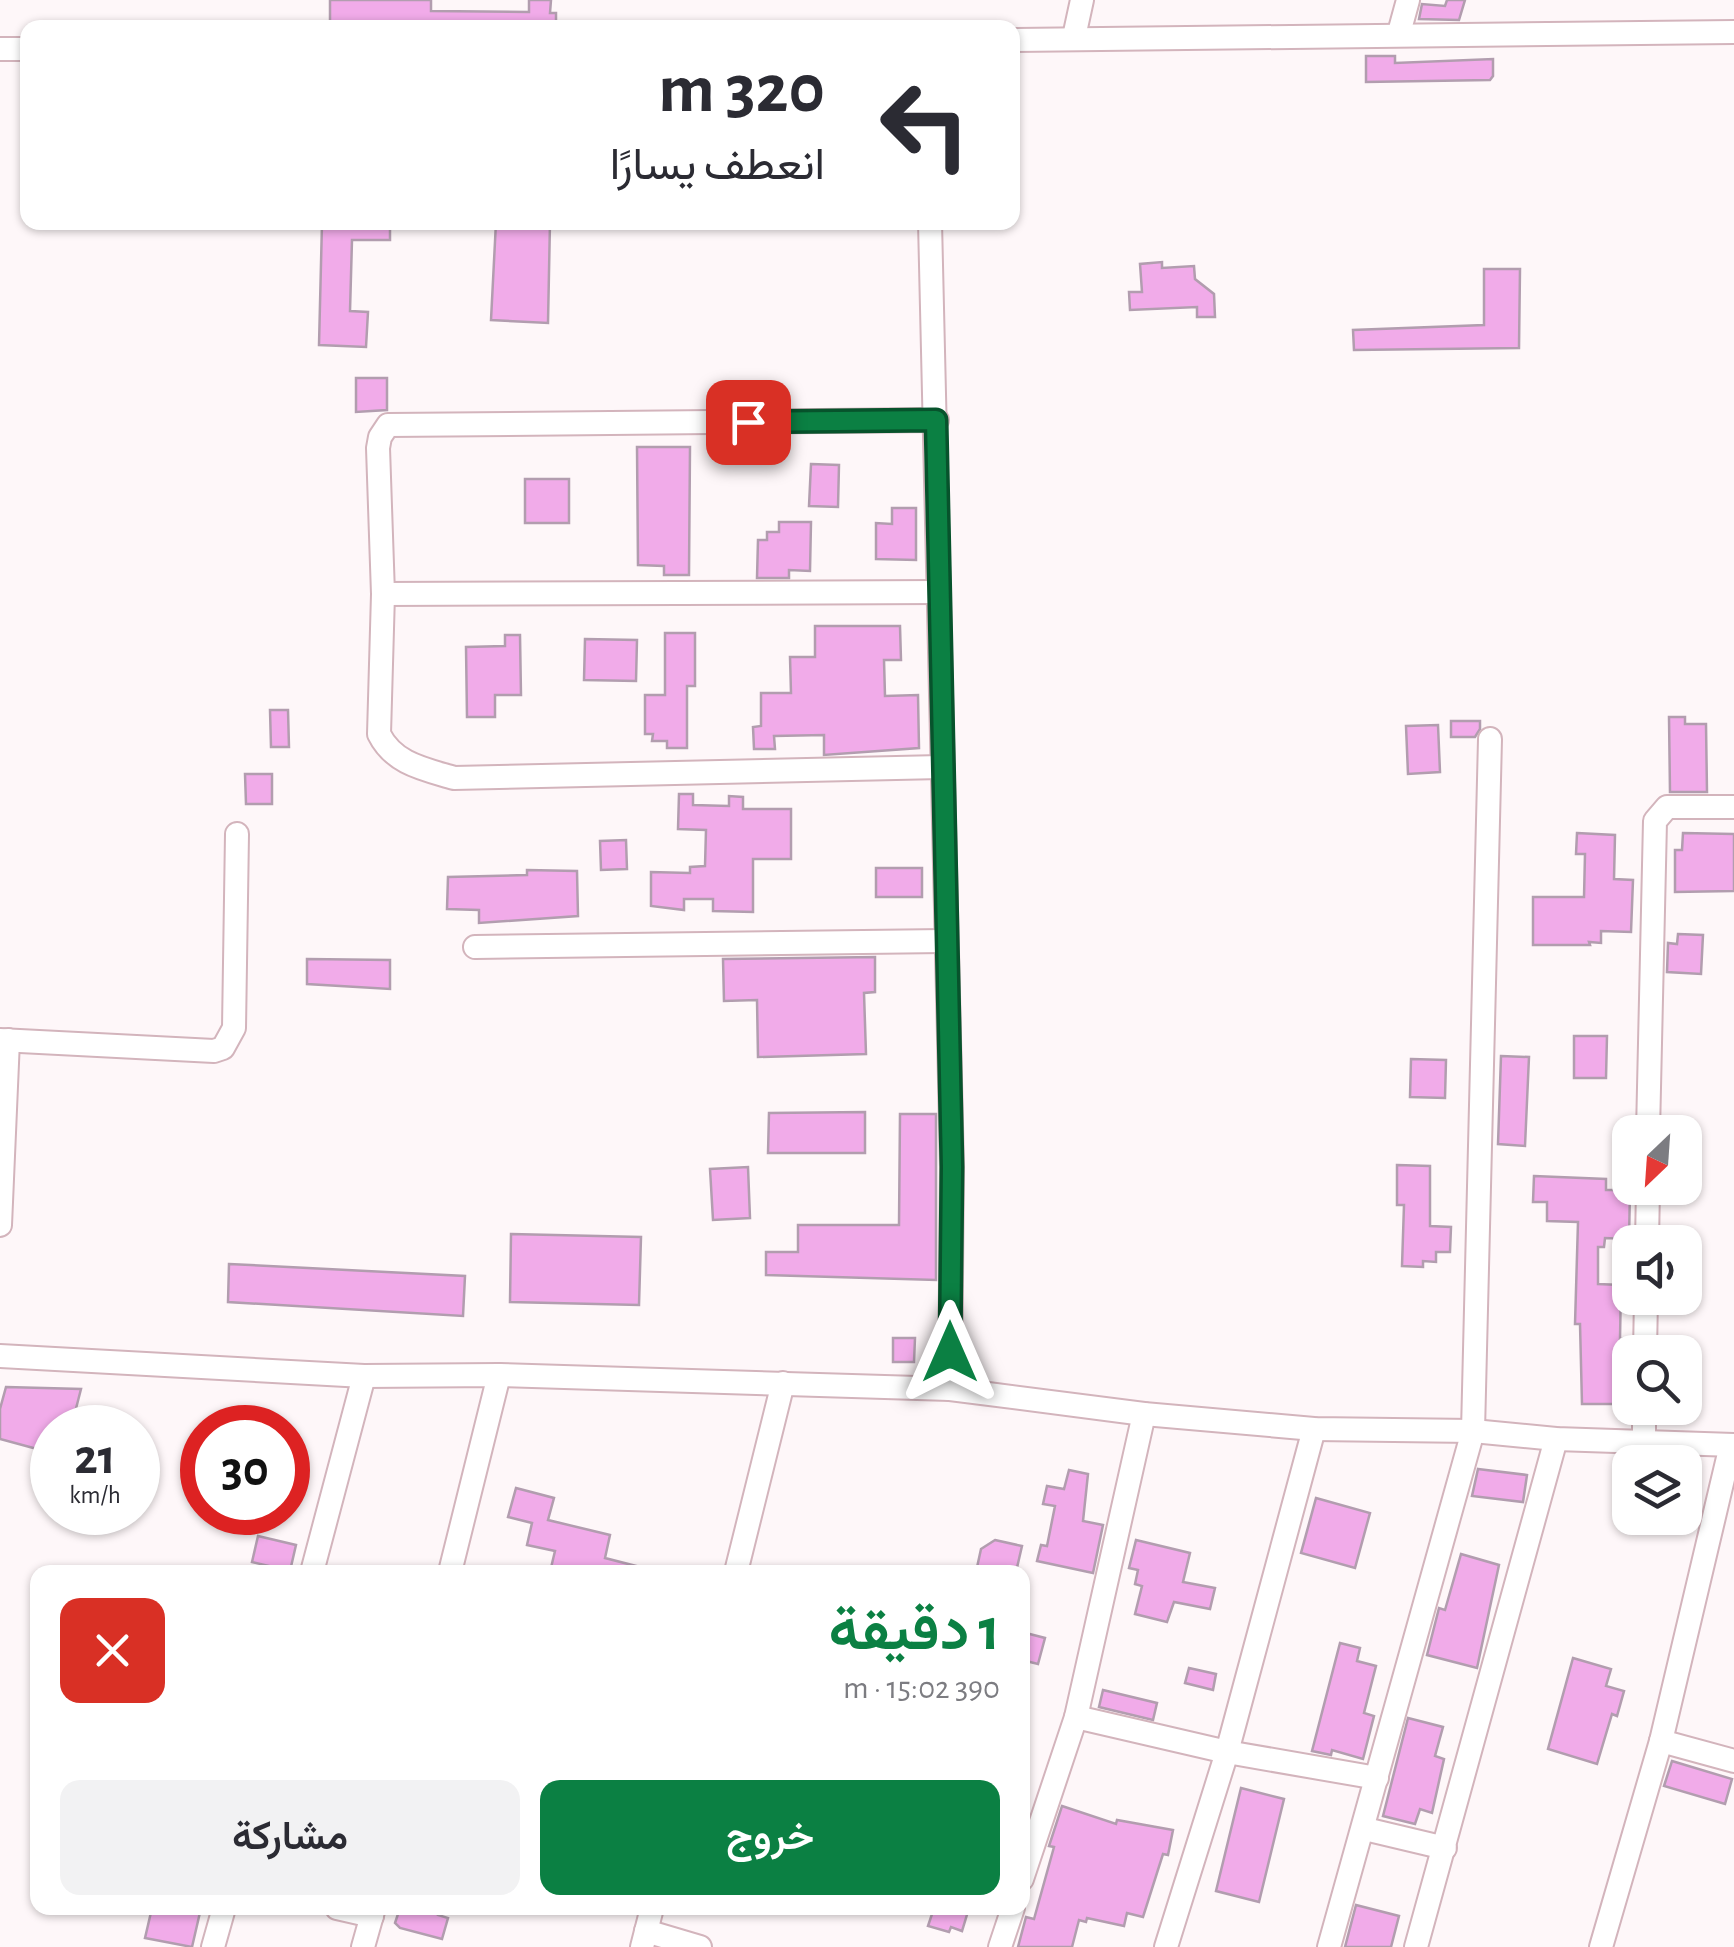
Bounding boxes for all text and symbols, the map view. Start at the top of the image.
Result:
text: 320 m [658,55,825,125]
icon: left [860,60,990,190]
text: انعطف يسارًا [610,143,825,188]
pin [706,380,791,465]
icon: arrive [721,395,776,450]
north arrow [1612,1115,1702,1205]
map controls [1612,1115,1702,1535]
button: sound [1612,1225,1702,1315]
position arrow [898,1300,1002,1404]
button: search [1612,1335,1702,1425]
speed limit sign: 30 [180,1405,310,1535]
text: 21 [74,1433,116,1483]
button: layers [1612,1445,1702,1535]
text: km/h [69,1483,121,1508]
button: close [60,1598,165,1703]
text: 1 دقيقة [828,1601,1000,1661]
text: 390 m · 15:02 [843,1672,1000,1704]
button: مشاركة [60,1780,520,1895]
button: خروج [540,1780,1000,1895]

